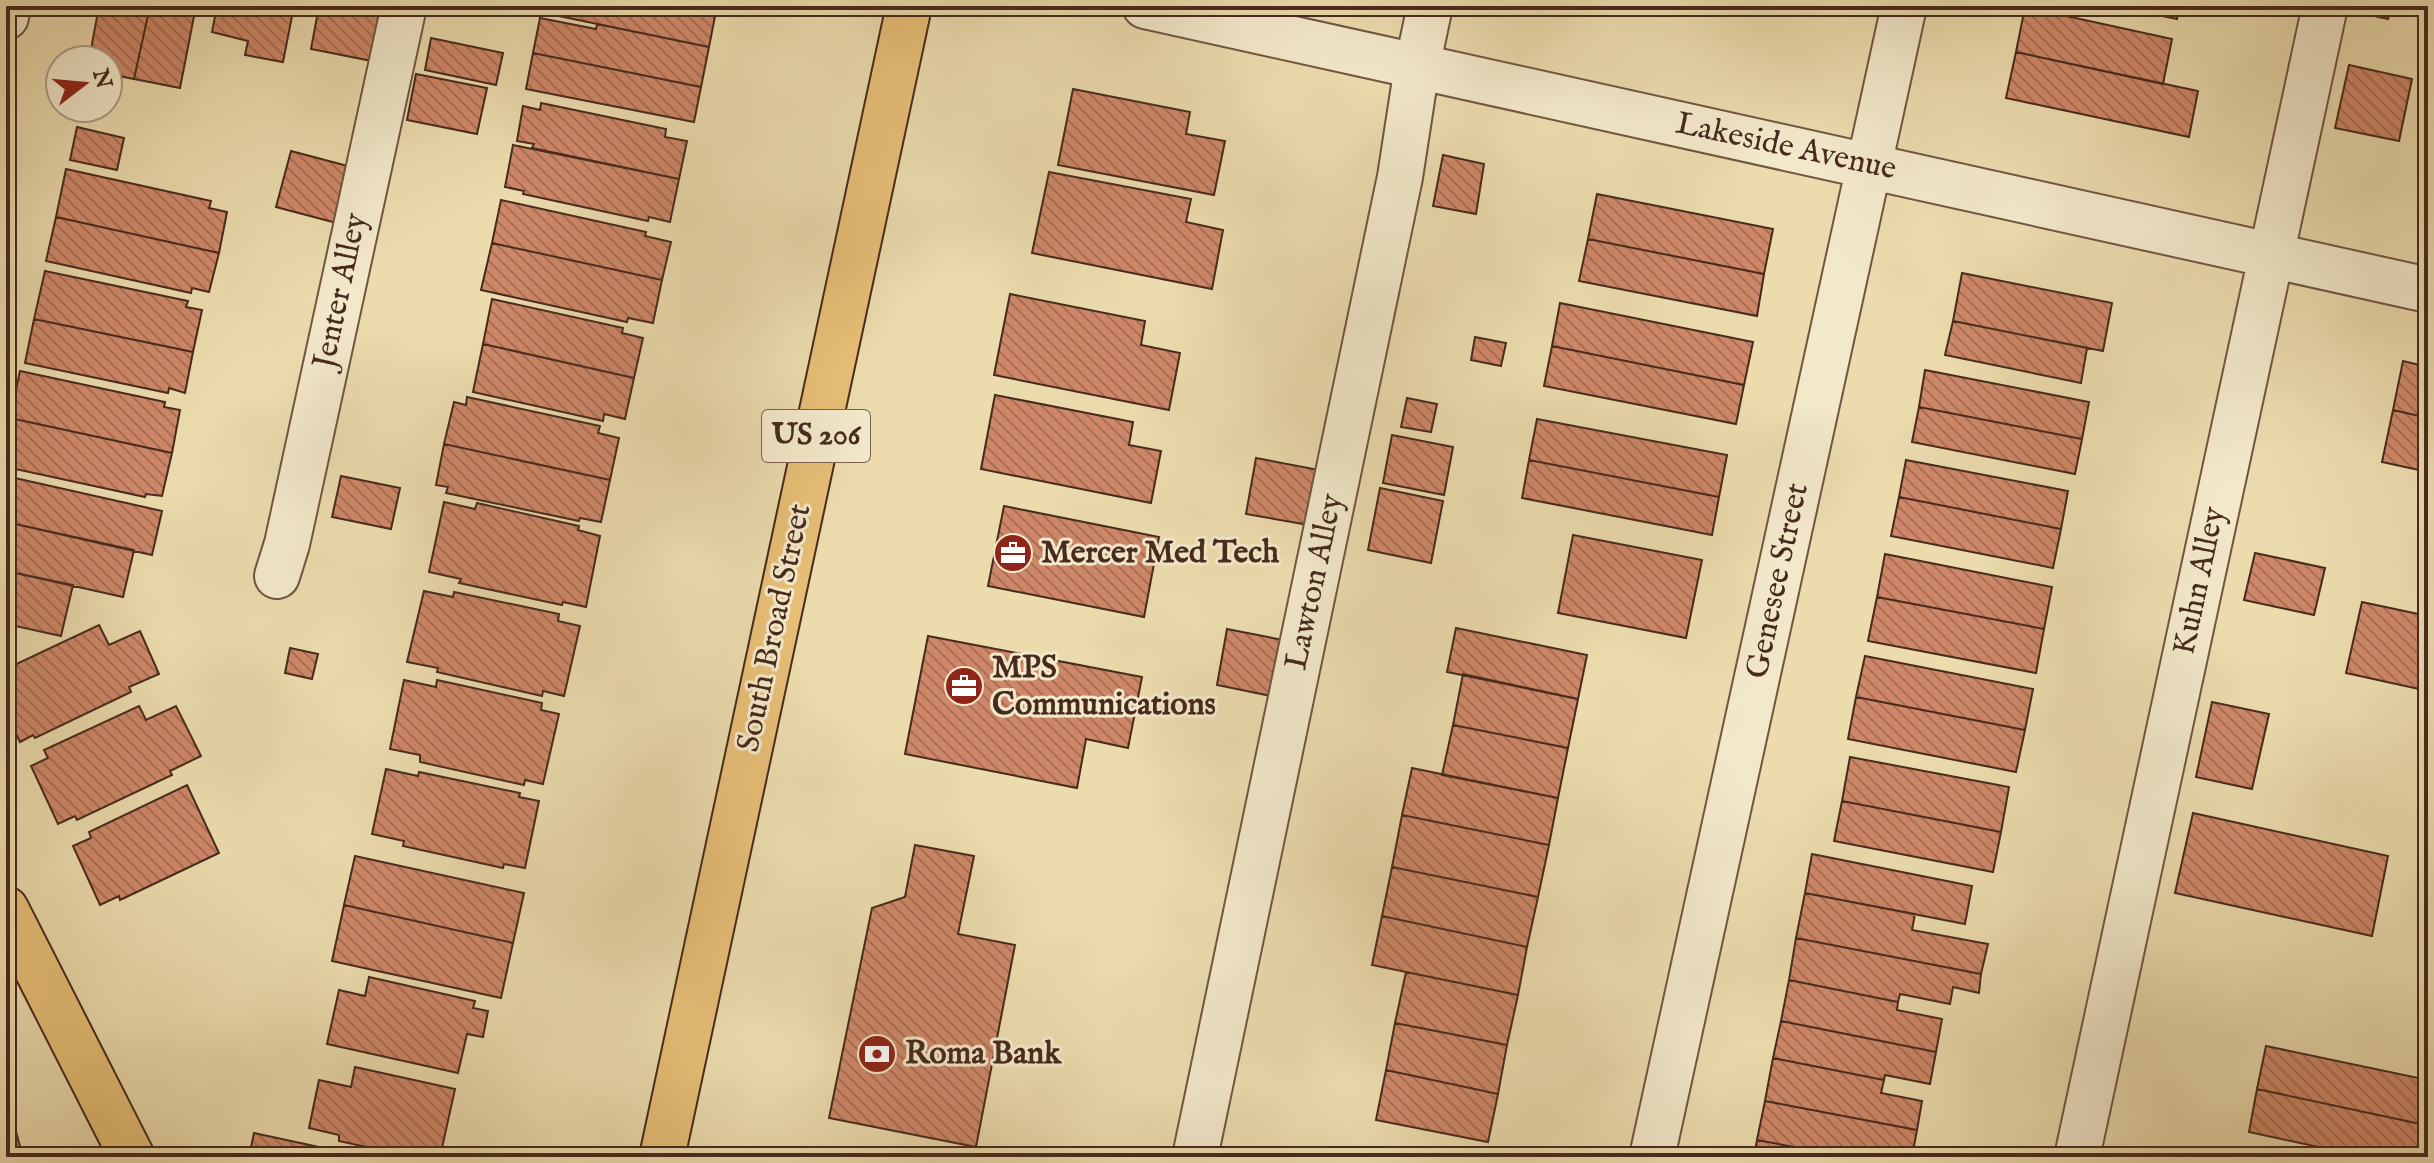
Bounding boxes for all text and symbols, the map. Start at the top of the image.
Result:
north arrow [44,44,124,124]
text: N [85,65,117,92]
street label: Lakeside Avenue [1672,104,1900,190]
street label: Jenter Alley [304,209,378,375]
road number: US 206 [762,410,870,462]
street label: Genesee Street [1737,479,1819,683]
street label: Lawton Alley [1276,490,1354,674]
street label: South Broad Street [729,500,821,756]
street label: Kuhn Alley [2164,503,2236,659]
office icon: Mercer Med Tech [992,532,1034,574]
place label: Mercer Med Tech [1041,533,1280,574]
place label: MPS Communications [992,648,1216,726]
office icon: MPS Communications [943,665,985,707]
bank icon: Roma Bank [856,1033,898,1075]
place label: Roma Bank [905,1034,1062,1075]

